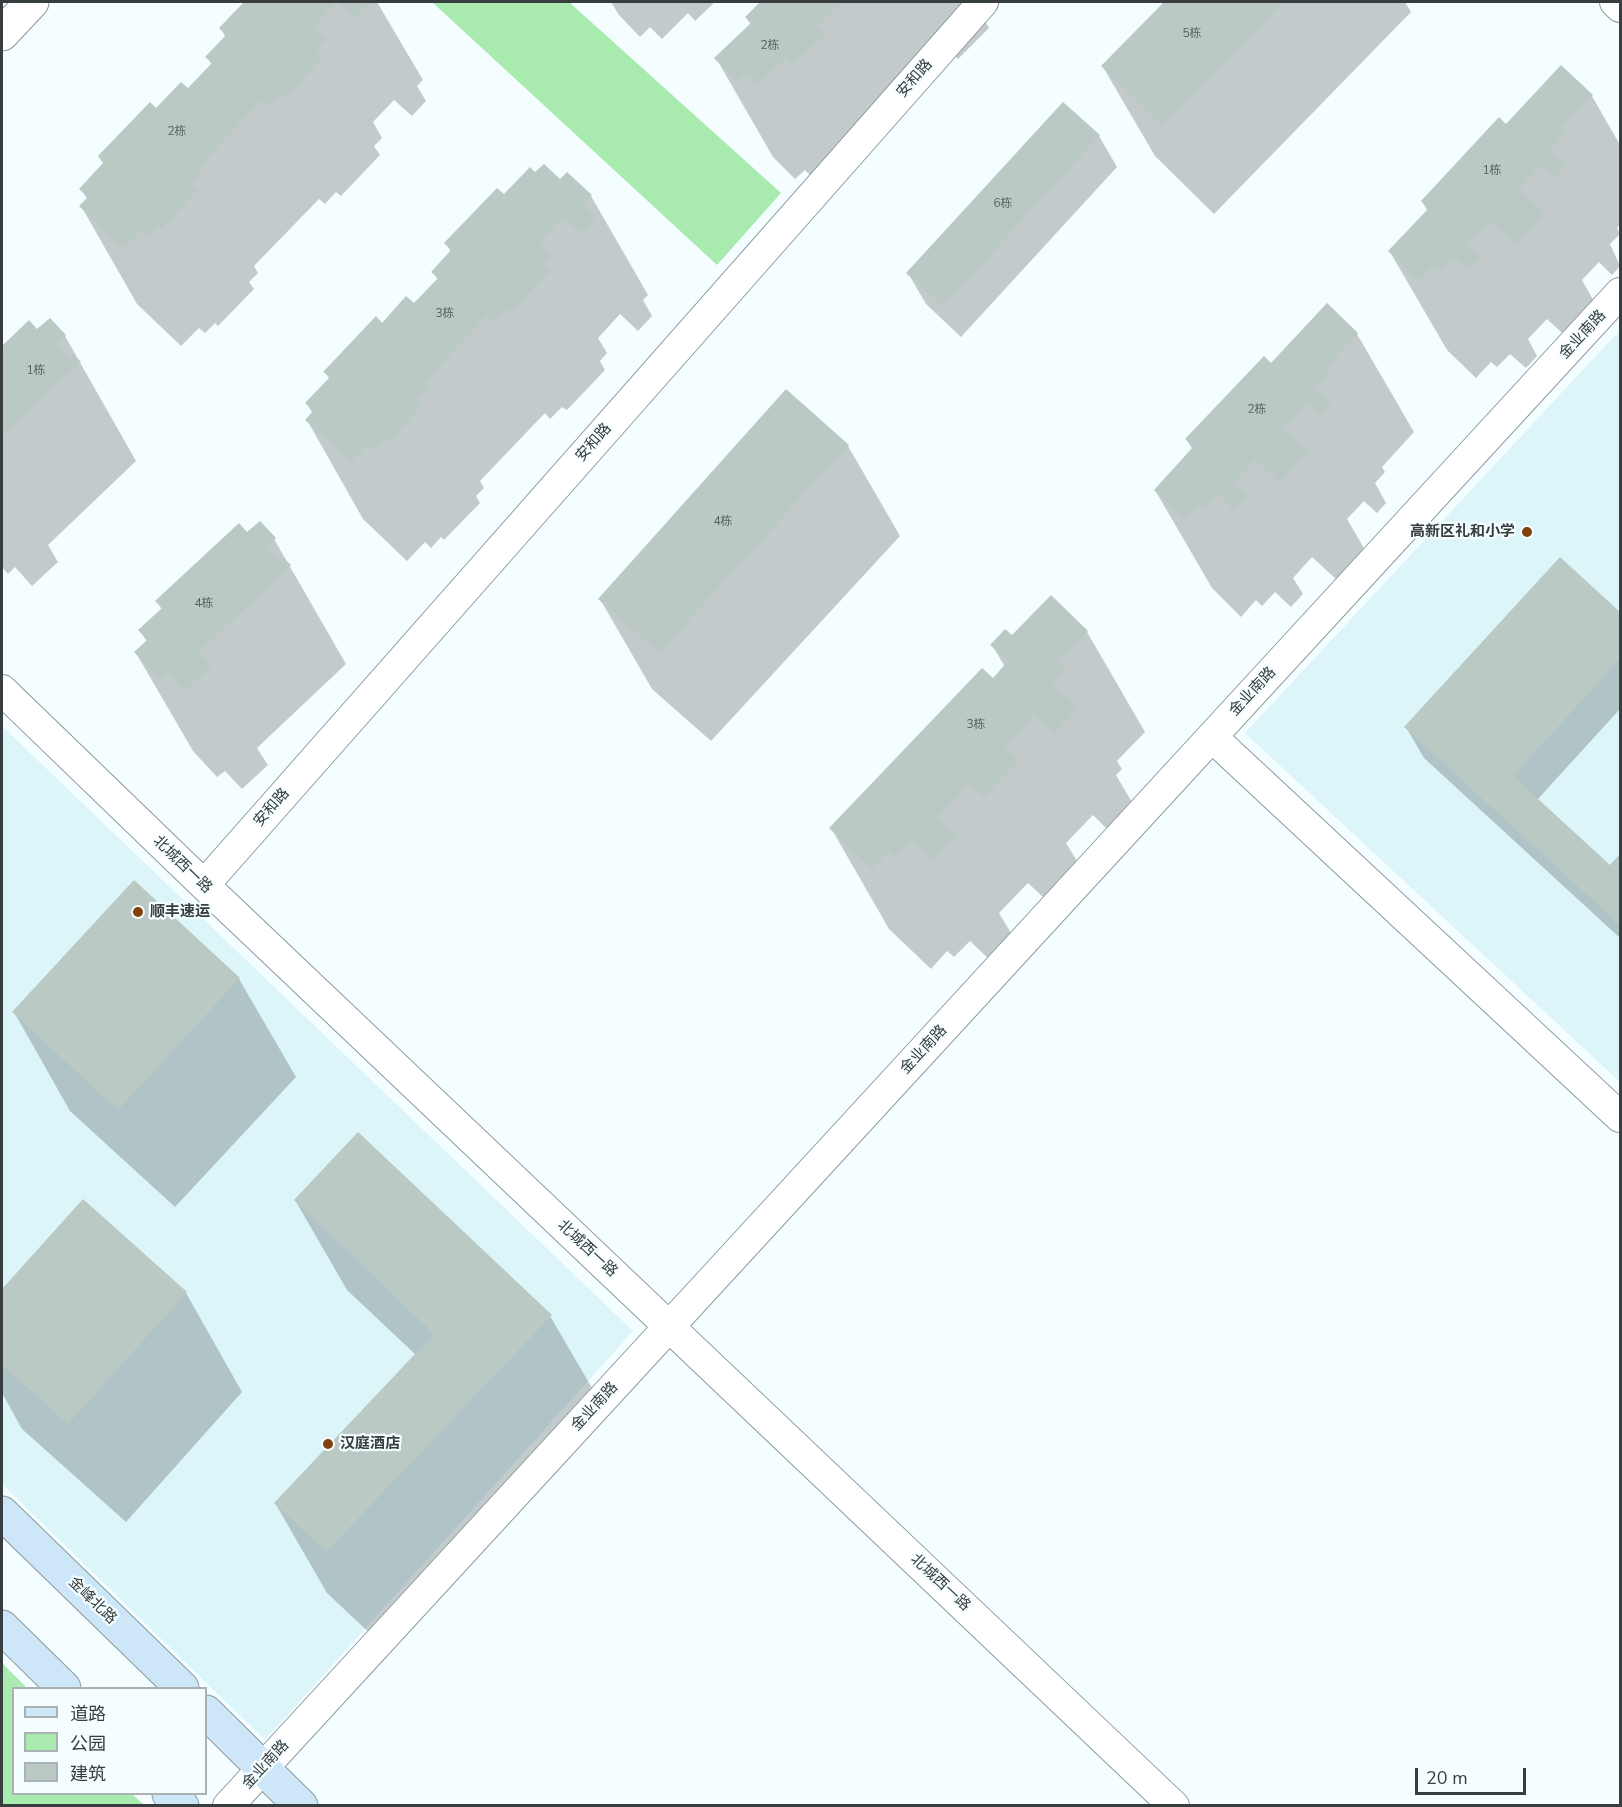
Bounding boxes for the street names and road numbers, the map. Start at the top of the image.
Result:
street label: 安和路 [893,56,937,102]
street label: 金业南路 [1556,307,1610,363]
street label: 安和路 [572,420,616,466]
street label: 金业南路 [1226,664,1280,720]
street label: 安和路 [250,785,294,831]
street label: 北城西一路 [149,832,215,898]
street label: 金业南路 [897,1022,951,1078]
street label: 北城西一路 [553,1217,621,1281]
street label: 金业南路 [568,1379,622,1435]
street label: 北城西一路 [906,1551,974,1615]
street label: 金峰北路 [64,1574,120,1628]
street label: 金业南路 [239,1737,293,1793]

